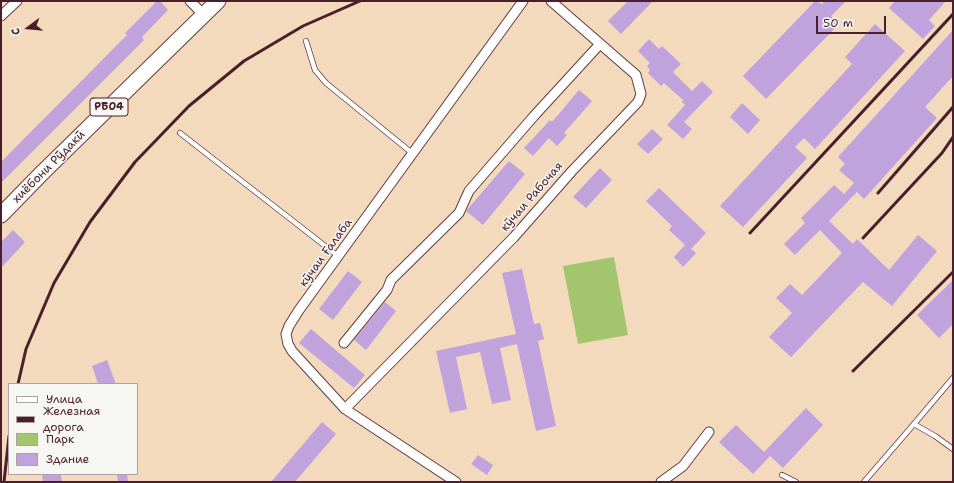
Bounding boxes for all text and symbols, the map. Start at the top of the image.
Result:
north arrow [8,8,48,48]
scale bar [818,8,888,34]
text: 50 m [823,15,853,31]
text: С [8,26,24,37]
road number: РБ04 [90,98,128,116]
street label: хиёбони Рӯдакӣ [10,128,88,206]
street label: кӯчаи Рабочая [498,159,566,235]
street label: кӯчаи Ғалаба [296,216,356,290]
legend [8,383,138,475]
text: Улица [46,391,82,407]
text: Железная дорога [43,403,100,435]
text: Парк [46,431,74,447]
text: Здание [46,451,89,467]

